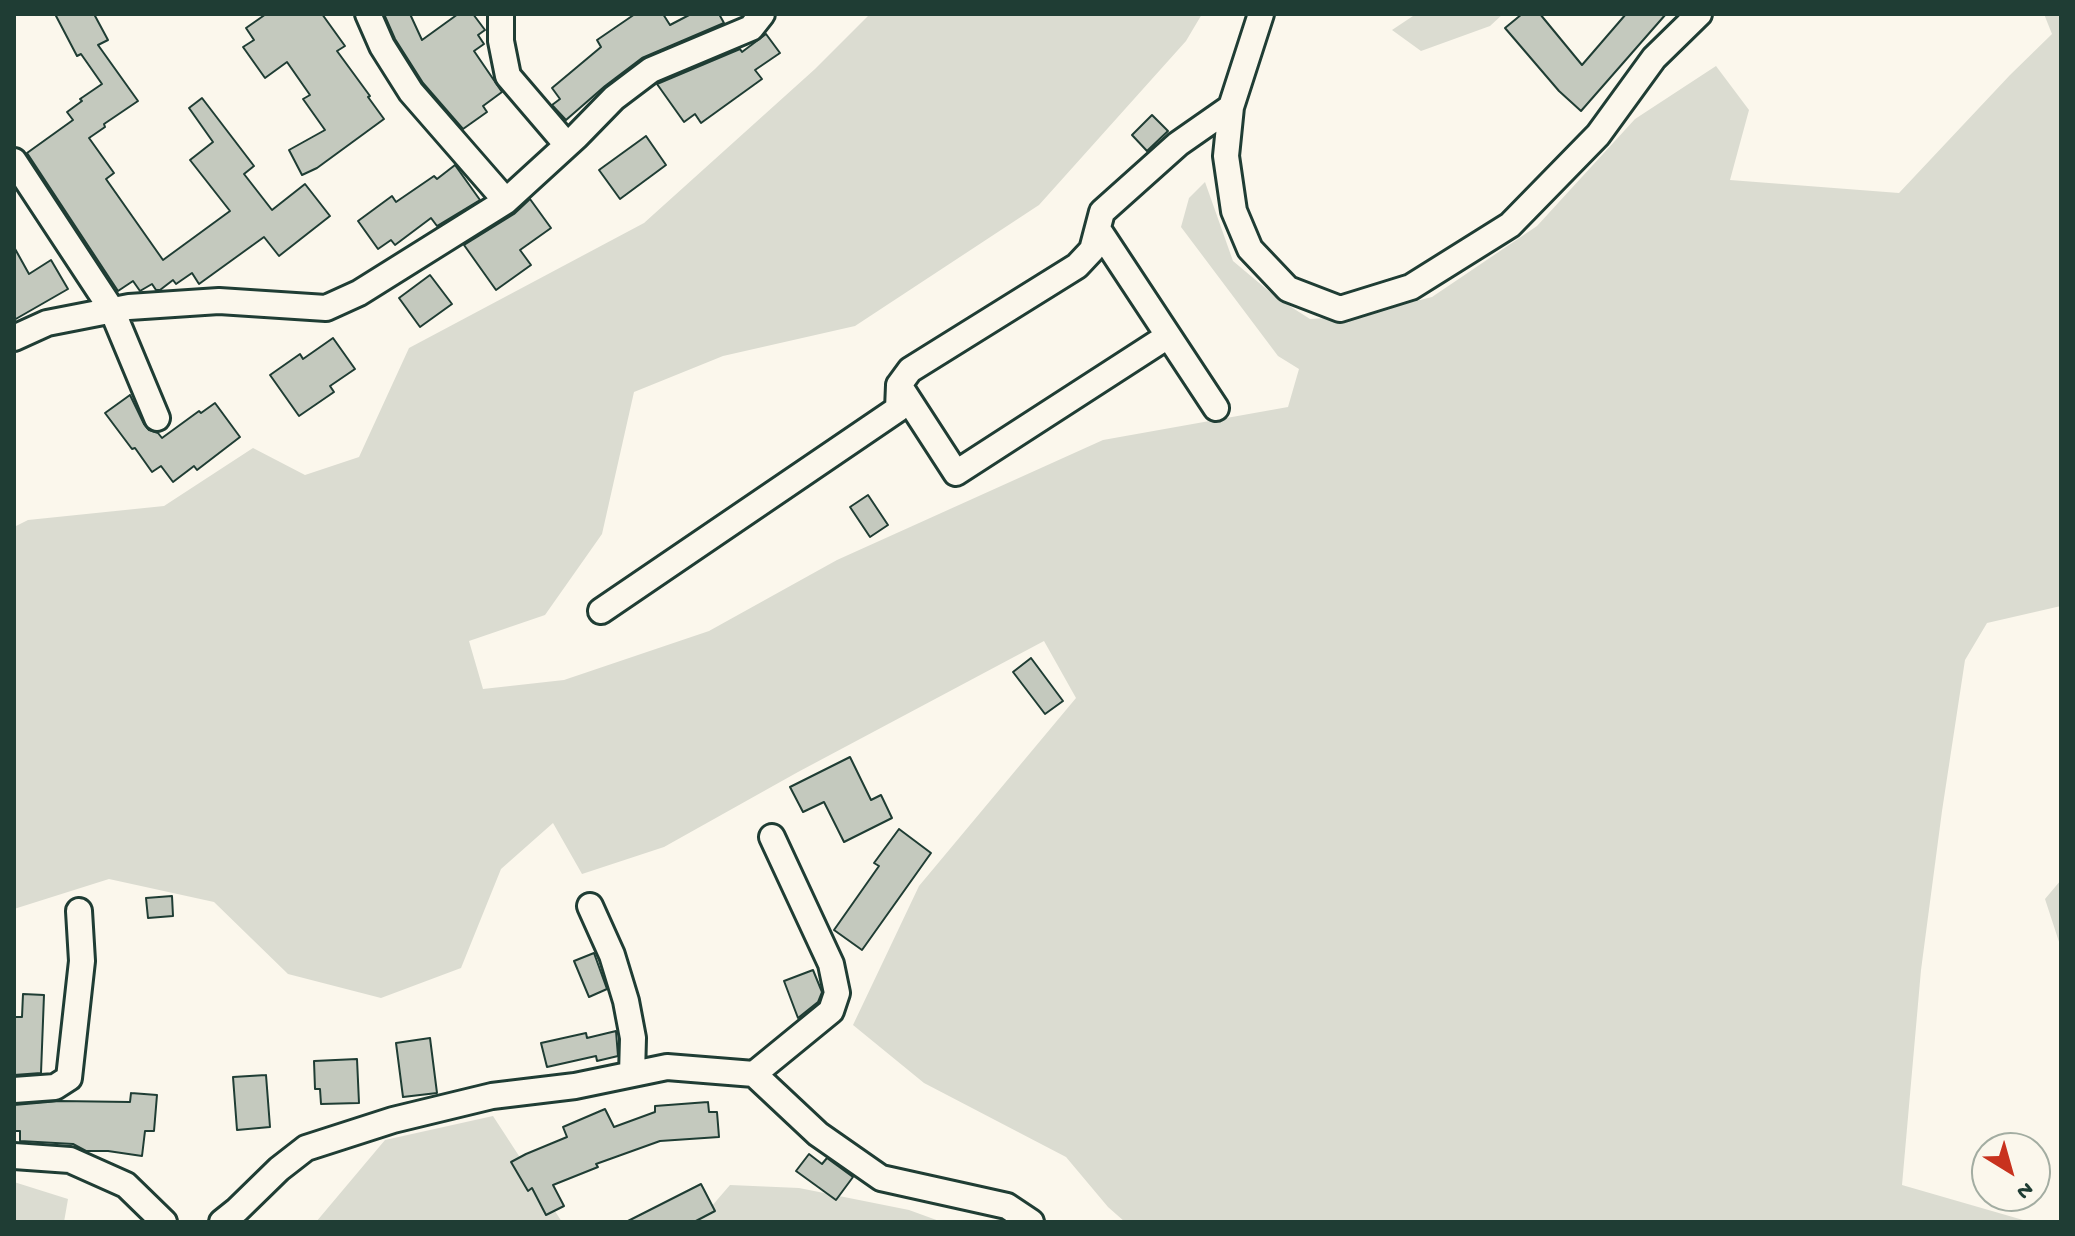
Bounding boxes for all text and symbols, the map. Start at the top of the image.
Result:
north arrow [1971,1132,2051,1212]
text: N [2011,1175,2038,1204]

